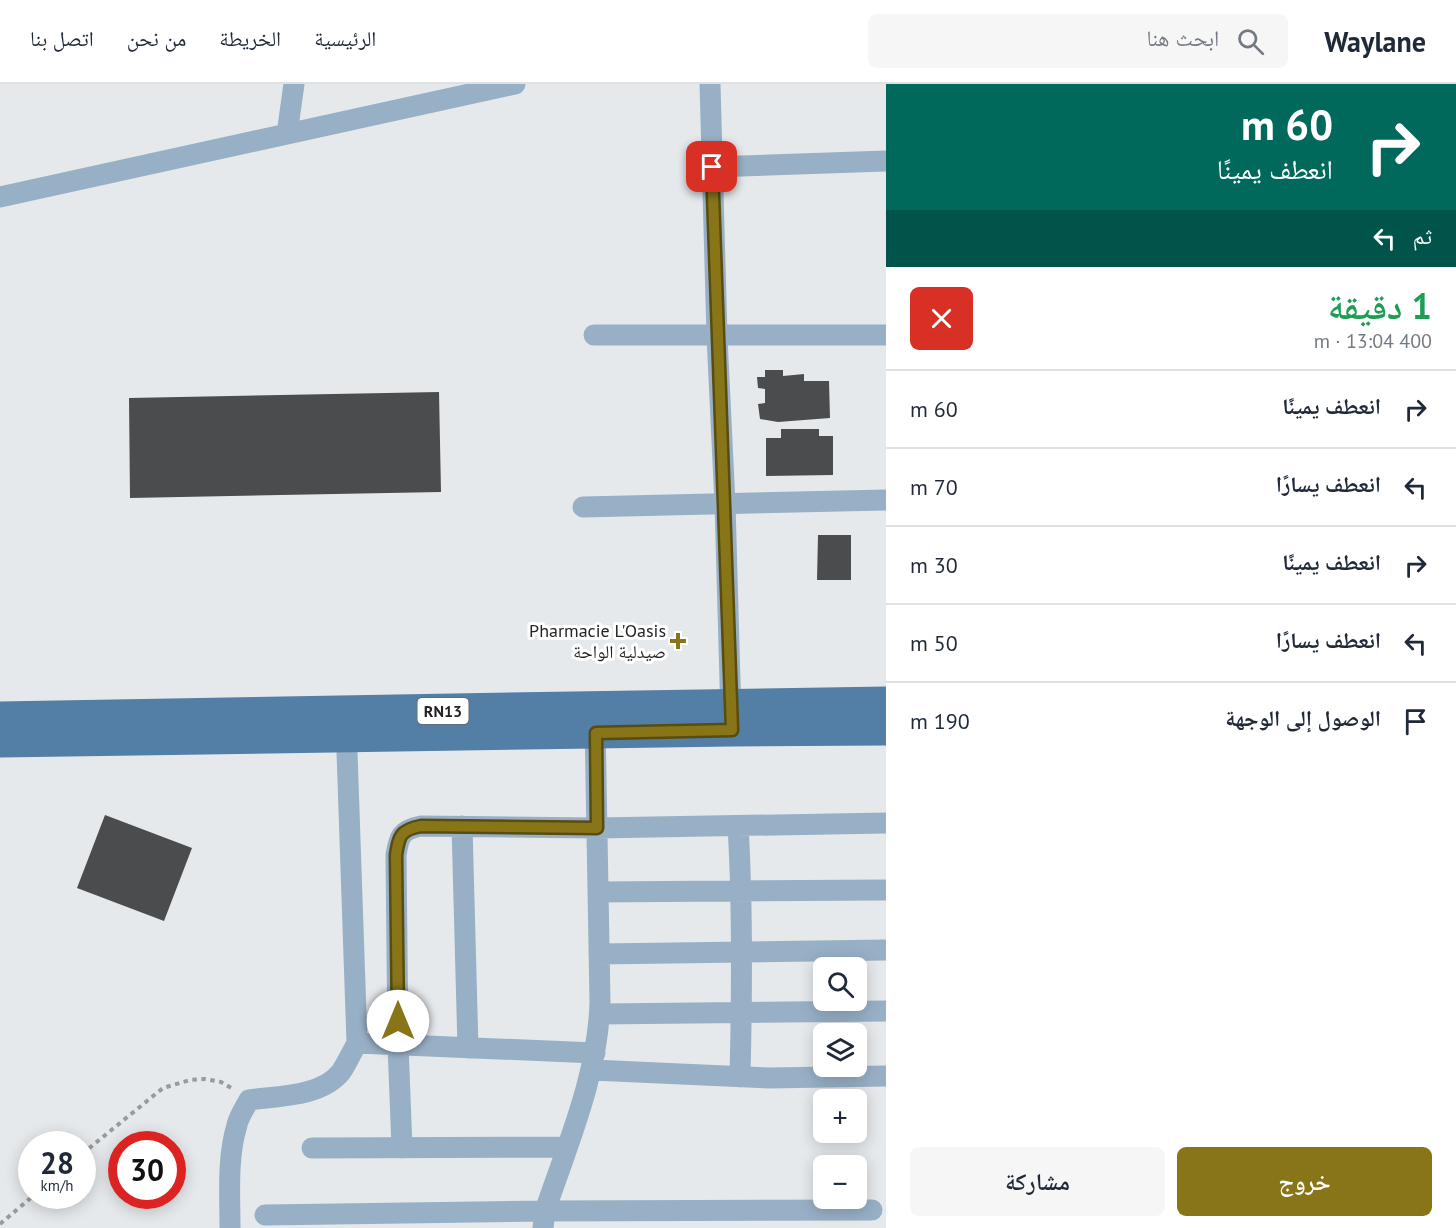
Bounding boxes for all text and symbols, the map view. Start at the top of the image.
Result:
search box [868,14,1288,68]
text: Waylane [1324,23,1426,60]
text: ابحث هنا [1146,24,1219,52]
text: اتصل بنا [30,25,94,52]
text: من نحن [127,25,186,52]
text: الخريطة [219,25,281,52]
text: الرئيسية [314,25,376,52]
icon: search [1234,25,1267,58]
text: 60 m [1241,97,1333,152]
icon: right [1354,108,1432,186]
pin [686,141,737,192]
icon: arrive [695,150,728,183]
text: انعطف يمينًا [1217,152,1333,186]
icon: left [1368,222,1401,255]
text: ثم [1413,222,1432,250]
text: 1 دقيقة [1328,282,1432,329]
button: close [910,287,973,350]
text: 400 m · 13:04 [1314,328,1432,354]
text: انعطف يمينًا [1282,392,1381,420]
icon: right [1399,393,1432,426]
text: 60 m [910,395,958,423]
text: انعطف يسارًا [1276,470,1381,498]
icon: left [1399,471,1432,504]
text: 70 m [910,473,958,501]
text: انعطف يمينًا [1282,548,1381,576]
icon: right [1399,549,1432,582]
text: 30 m [910,551,958,579]
place label: Pharmacie L'Oasis صيدلية الواحة [529,619,666,663]
text: انعطف يسارًا [1276,626,1381,654]
icon: left [1399,627,1432,660]
text: 50 m [910,629,958,657]
marker: Pharmacie L'Oasis صيدلية الواحة [671,634,685,648]
road number: RN13 [418,698,468,724]
text: الوصول إلى الوجهة [1225,704,1381,732]
icon: arrive [1399,705,1432,738]
text: 190 m [910,707,970,735]
map controls [813,957,867,1209]
button: search [813,957,867,1011]
position arrow [366,989,430,1053]
button: layers [813,1023,867,1077]
button: + [813,1089,867,1143]
speed limit sign: 30 [108,1131,186,1209]
text: 28 [40,1143,74,1182]
button: مشاركة [910,1147,1165,1216]
button: خروج [1177,1147,1432,1216]
button: − [813,1155,867,1209]
text: km/h [41,1176,73,1195]

